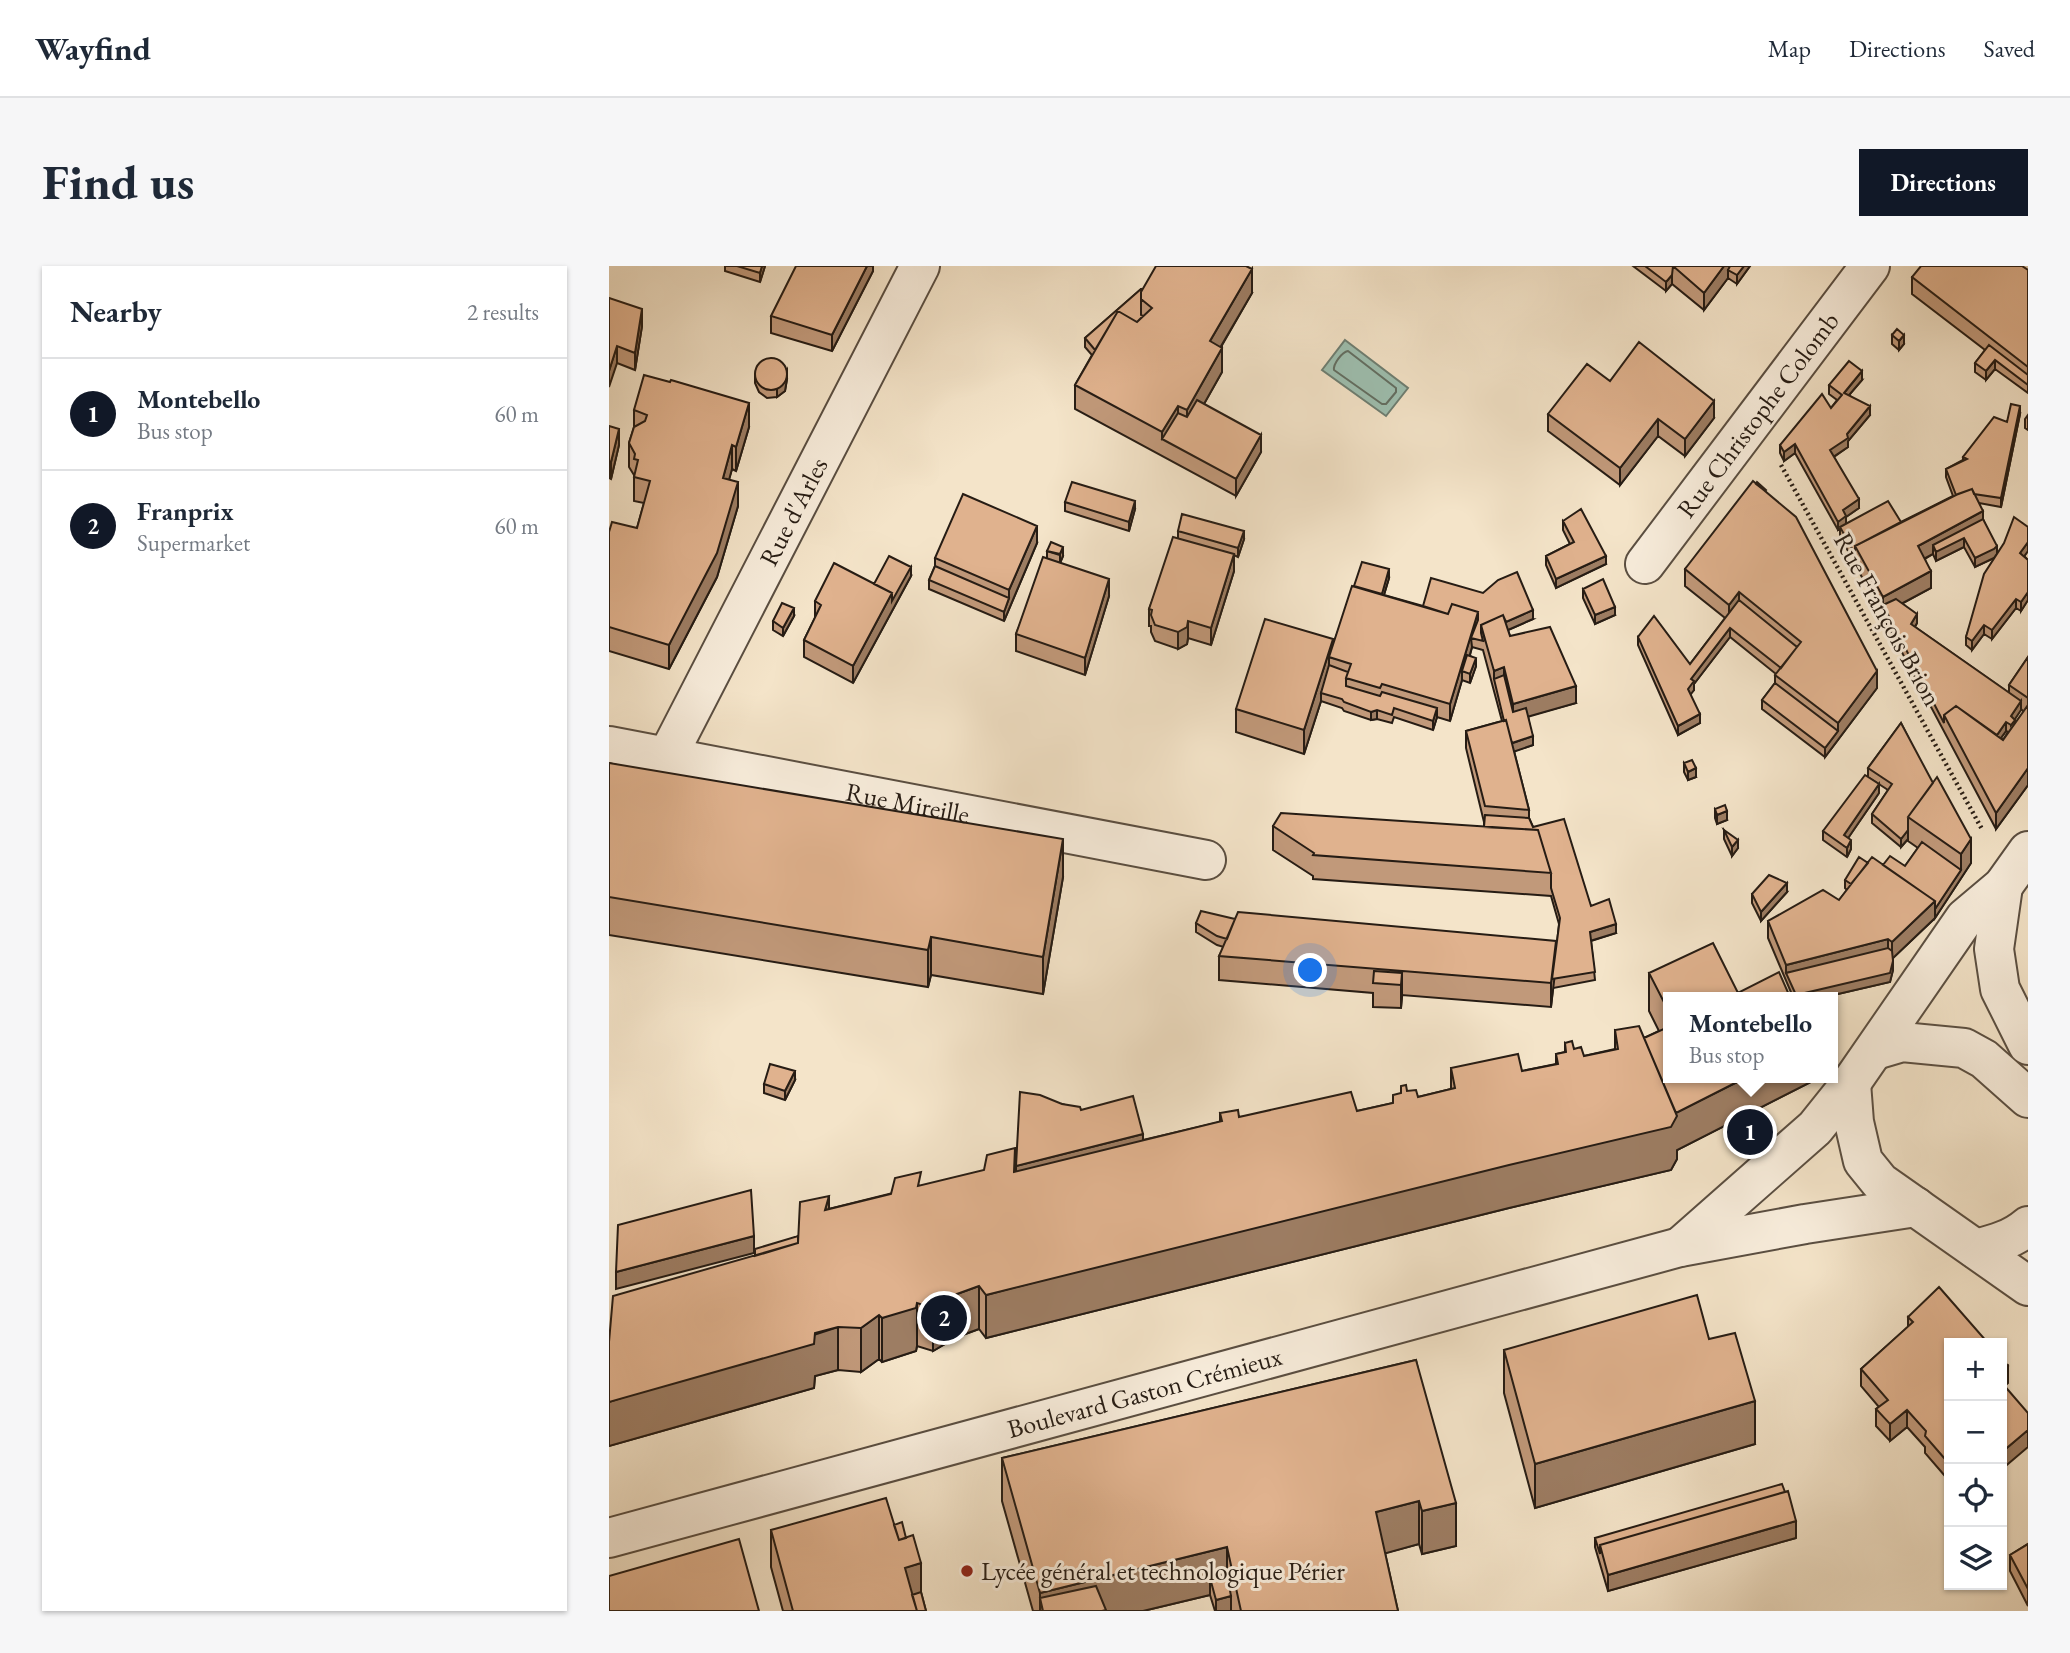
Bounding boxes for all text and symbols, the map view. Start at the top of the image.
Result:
text: Wayfind [35,27,151,70]
text: Map [1768,33,1811,64]
text: Directions [1849,33,1946,64]
text: Saved [1984,33,2035,64]
button: Directions [1859,149,2028,216]
text: Find us [42,150,194,214]
text: Nearby [70,292,162,331]
text: 2 results [467,297,539,327]
street label: Rue Christophe Colomb [1669,305,1846,525]
text: Montebello [137,382,260,416]
text: 1 [87,399,99,429]
text: 60 m [494,399,539,429]
text: Bus stop [137,416,213,446]
street label: Rue d'Arles [751,452,835,572]
text: Franprix [137,494,234,528]
text: 2 [87,511,99,541]
text: 60 m [494,511,539,541]
street label: Rue François Brion [1826,526,1950,712]
text: Supermarket [137,528,250,558]
street label: Rue Mireille [843,775,972,831]
your location [1293,953,1327,987]
popup [1663,992,1838,1083]
text: Montebello [1689,1006,1812,1040]
text: Bus stop [1689,1040,1764,1070]
pin: 1 [1727,1106,1773,1158]
pin: 2 [921,1292,967,1344]
map controls [1944,1338,2007,1590]
button: + [1944,1338,2007,1401]
street label: Boulevard Gaston Crémieux [1003,1339,1287,1446]
button: − [1944,1401,2007,1464]
button: locate [1944,1464,2007,1527]
button: layers [1944,1527,2007,1590]
place label: Lycée général et technologique Périer [981,1554,1345,1588]
marker: Lycée général et technologique Périer [959,1563,975,1579]

